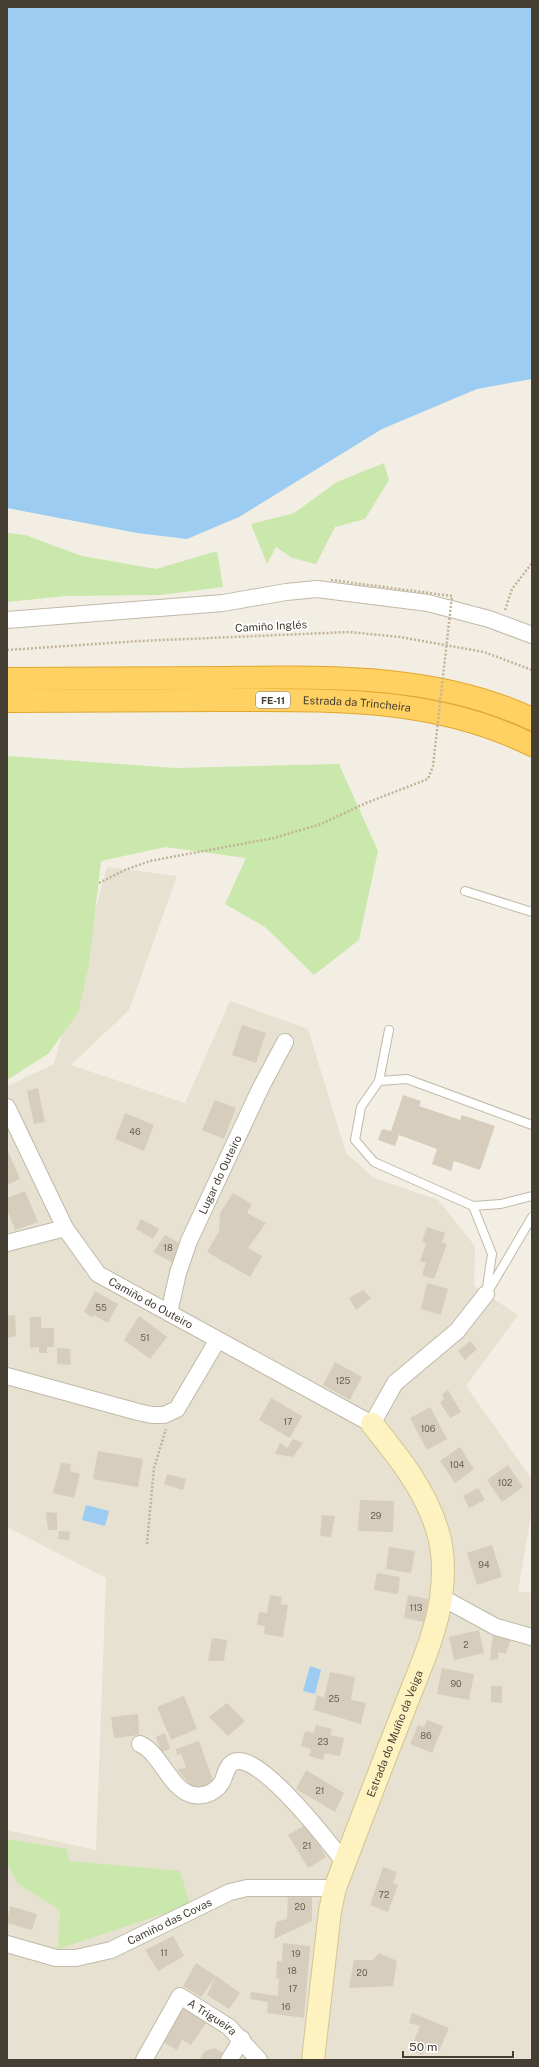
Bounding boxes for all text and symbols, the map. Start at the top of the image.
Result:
street label: Camiño Inglés [235,618,308,634]
road number: FE-11 [256,692,290,708]
street label: Estrada da Trincheira [303,694,412,714]
house number: 46 [129,1126,141,1137]
street label: Lugar do Outeiro [196,1133,244,1216]
house number: 18 [163,1242,173,1253]
street label: Camiño do Outeiro [107,1275,195,1331]
house number: 55 [95,1302,107,1313]
house number: 51 [140,1332,150,1343]
house number: 125 [336,1375,351,1386]
house number: 17 [283,1416,293,1427]
house number: 106 [421,1423,436,1434]
house number: 104 [450,1459,465,1470]
house number: 102 [498,1477,512,1488]
house number: 29 [371,1510,382,1521]
house number: 94 [478,1559,490,1570]
house number: 113 [410,1602,423,1613]
house number: 2 [463,1639,469,1650]
street label: Estrada do Muíño da Veiga [364,1669,425,1799]
house number: 90 [450,1678,462,1689]
house number: 25 [328,1693,340,1704]
house number: 86 [420,1730,432,1741]
house number: 23 [317,1736,329,1747]
house number: 21 [315,1785,325,1796]
house number: 21 [302,1840,312,1851]
house number: 72 [379,1889,389,1900]
street label: Camiño das Covas [125,1896,214,1947]
house number: 20 [295,1901,306,1912]
house number: 11 [160,1947,168,1958]
house number: 19 [291,1948,301,1959]
house number: 18 [287,1965,297,1976]
house number: 20 [357,1967,368,1978]
house number: 17 [288,1983,298,1994]
street label: A Trigueira [186,1997,239,2037]
house number: 16 [281,2001,291,2012]
scale bar [403,2033,513,2059]
text: 50 m [409,2040,437,2054]

